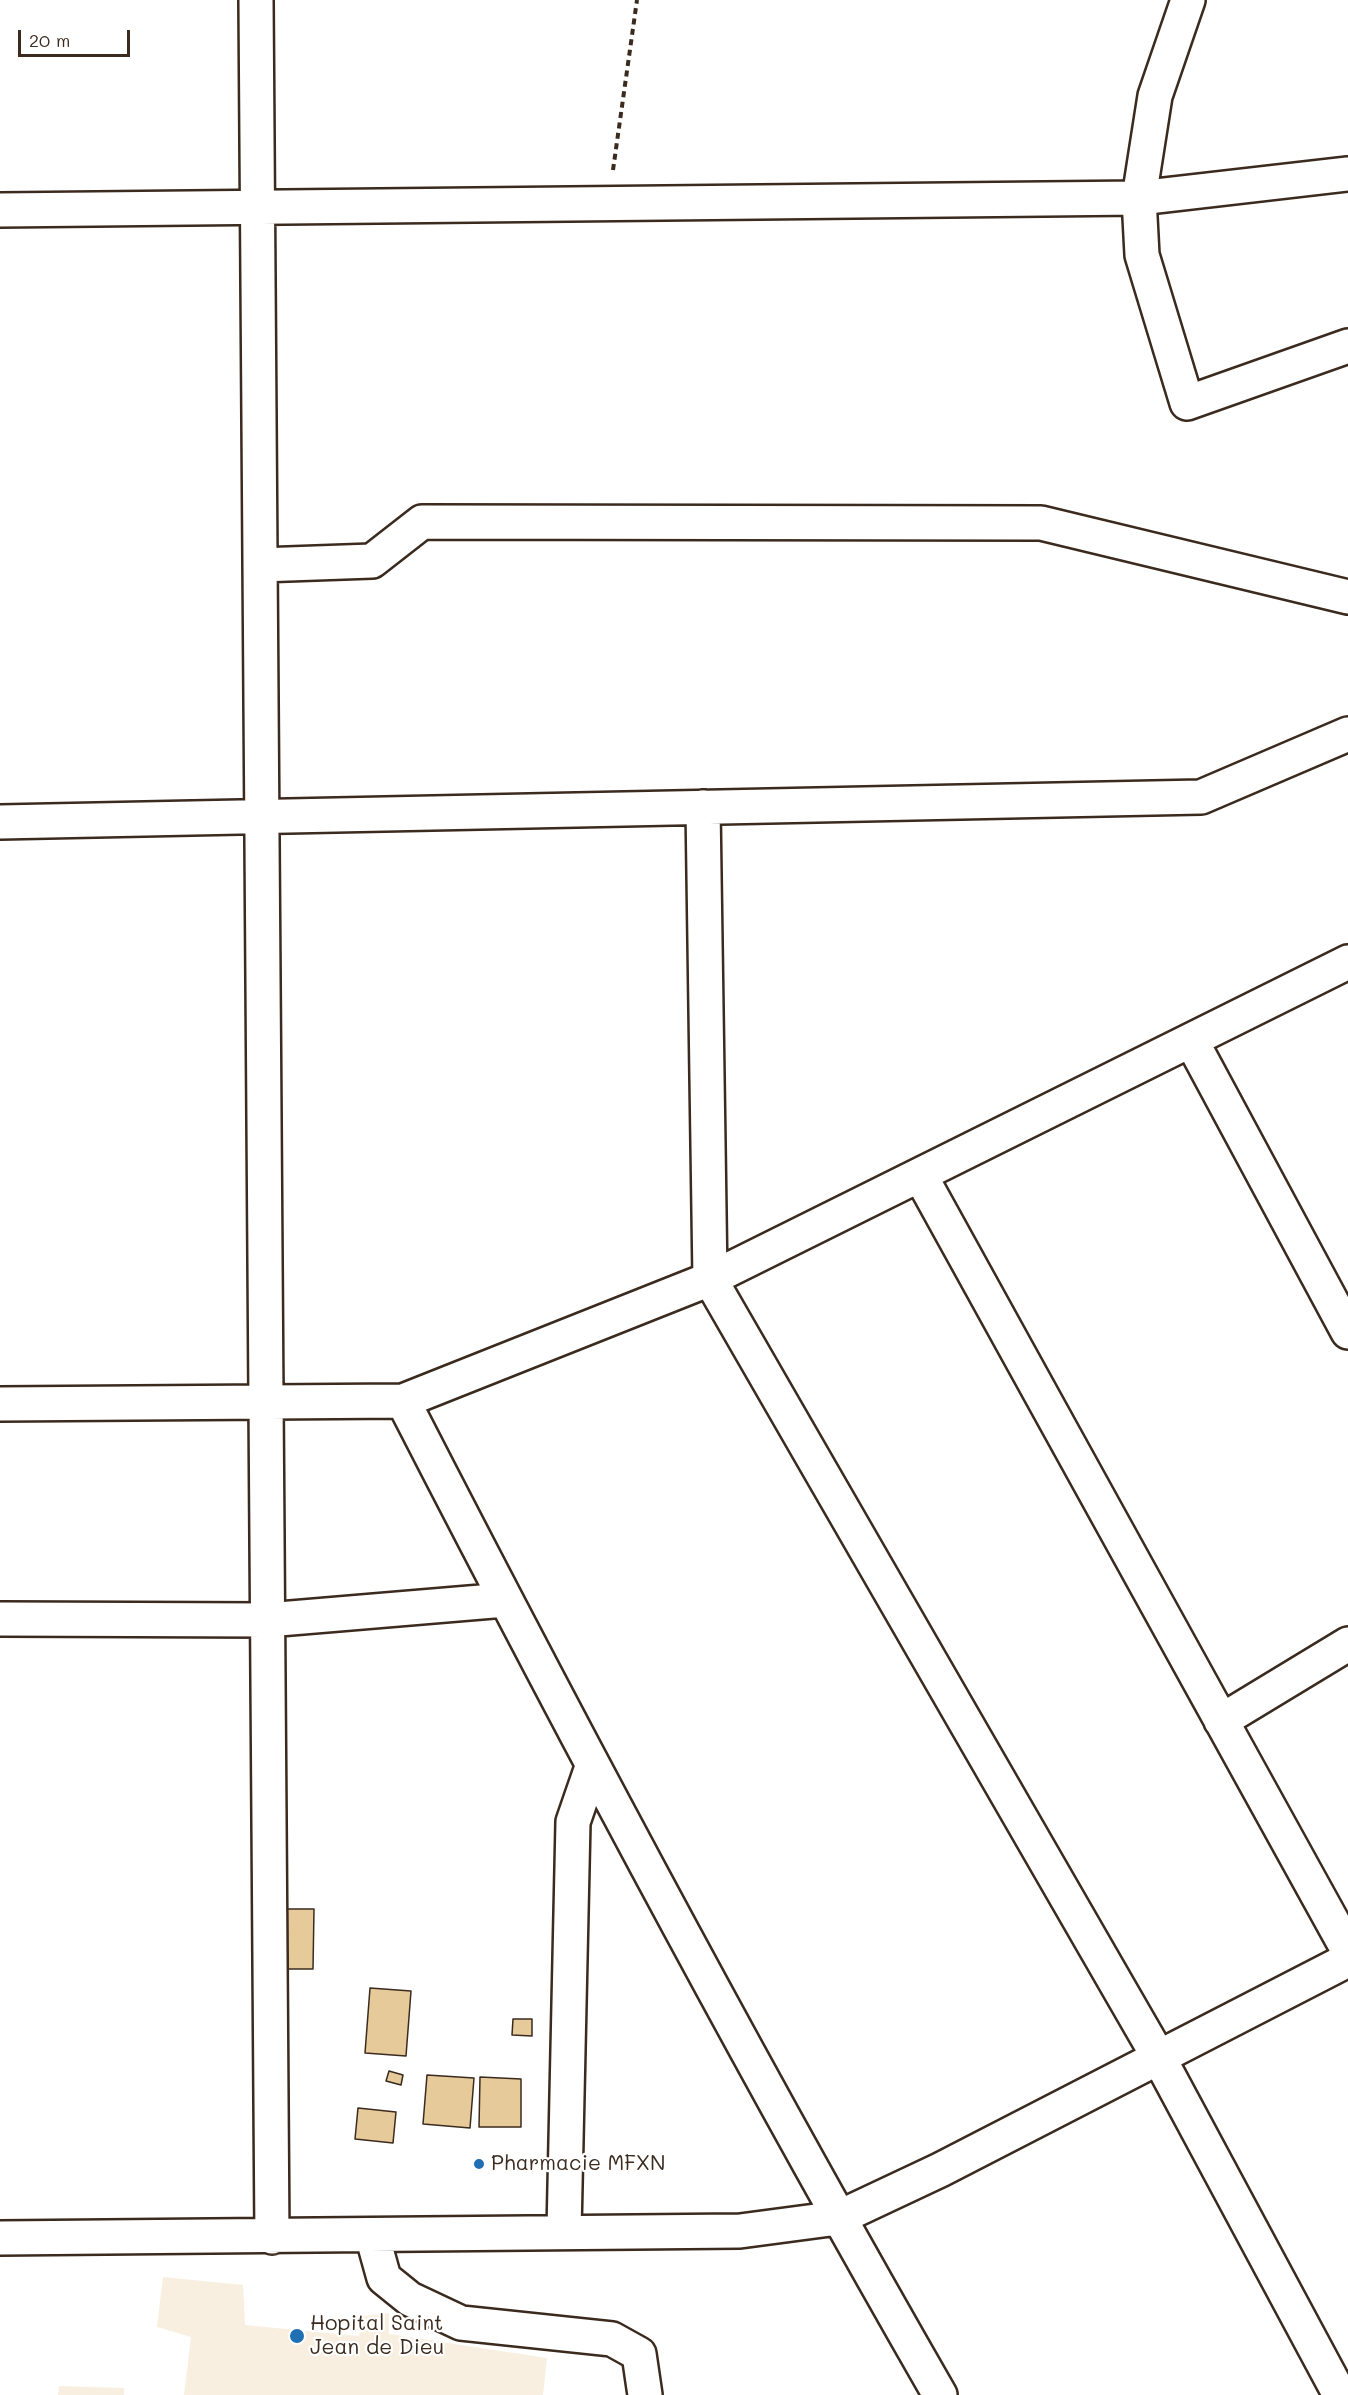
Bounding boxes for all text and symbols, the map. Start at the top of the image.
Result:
scale bar [21,18,134,56]
text: 20 m [29,28,70,52]
place label: Pharmacie MFXN [491,2151,666,2177]
marker: Pharmacie MFXN [472,2157,486,2171]
place label: Hopital Saint Jean de Dieu [310,2311,444,2361]
marker: Hopital Saint Jean de Dieu [288,2327,306,2345]

